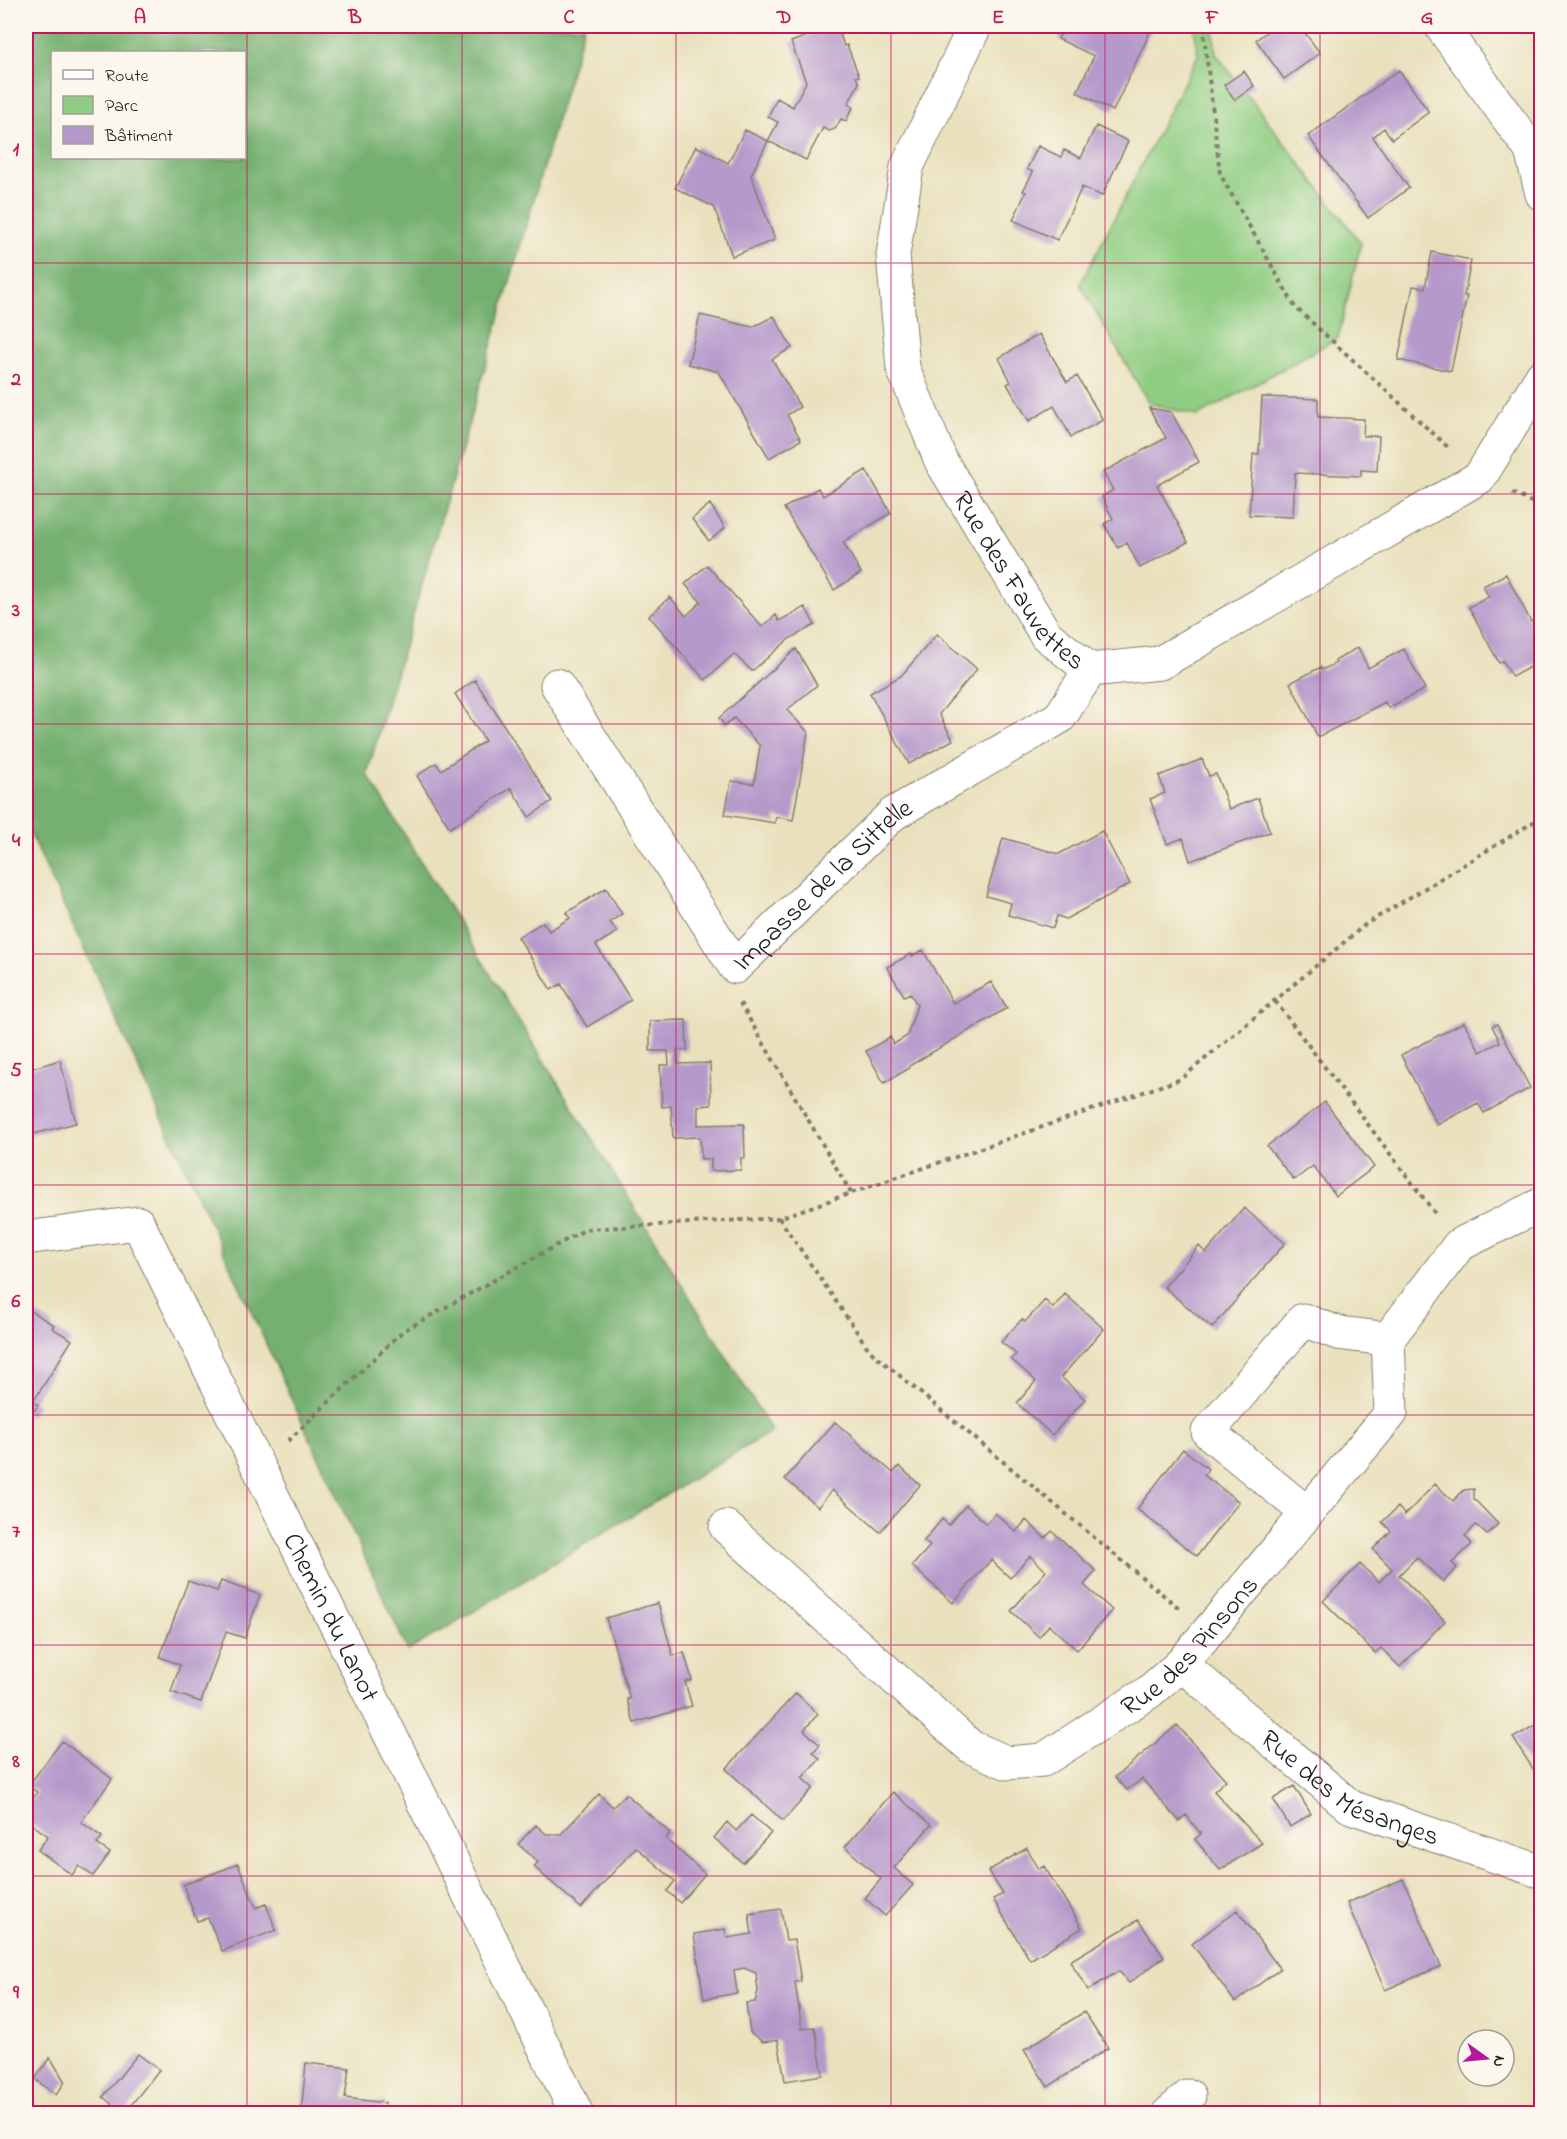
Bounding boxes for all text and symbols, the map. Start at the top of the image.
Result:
text: A [134,4,146,33]
text: B [347,4,362,33]
text: C [564,4,575,33]
text: D [776,4,791,33]
text: E [992,4,1004,33]
text: F [1205,4,1219,33]
text: G [1421,4,1434,33]
legend [51,51,246,159]
text: Route [105,64,150,90]
text: Parc [105,94,138,120]
text: Bâtiment [104,124,173,150]
text: 1 [13,136,20,165]
text: 2 [10,366,21,395]
street label: Rue des Fauvettes [942,484,1093,681]
text: 3 [11,597,20,626]
street label: Impasse de la Sittelle [725,789,921,981]
text: 4 [12,827,21,856]
text: 5 [10,1057,22,1086]
text: 6 [12,1288,21,1317]
text: 7 [12,1518,21,1547]
street label: Chemin du Lanot [272,1527,388,1709]
street label: Rue des Pinsons [1114,1568,1269,1727]
street label: Rue des Mésanges [1251,1721,1444,1858]
text: 8 [11,1748,20,1777]
text: 9 [12,1979,20,2008]
north arrow [1456,2028,1516,2088]
text: N [1486,2053,1512,2070]

